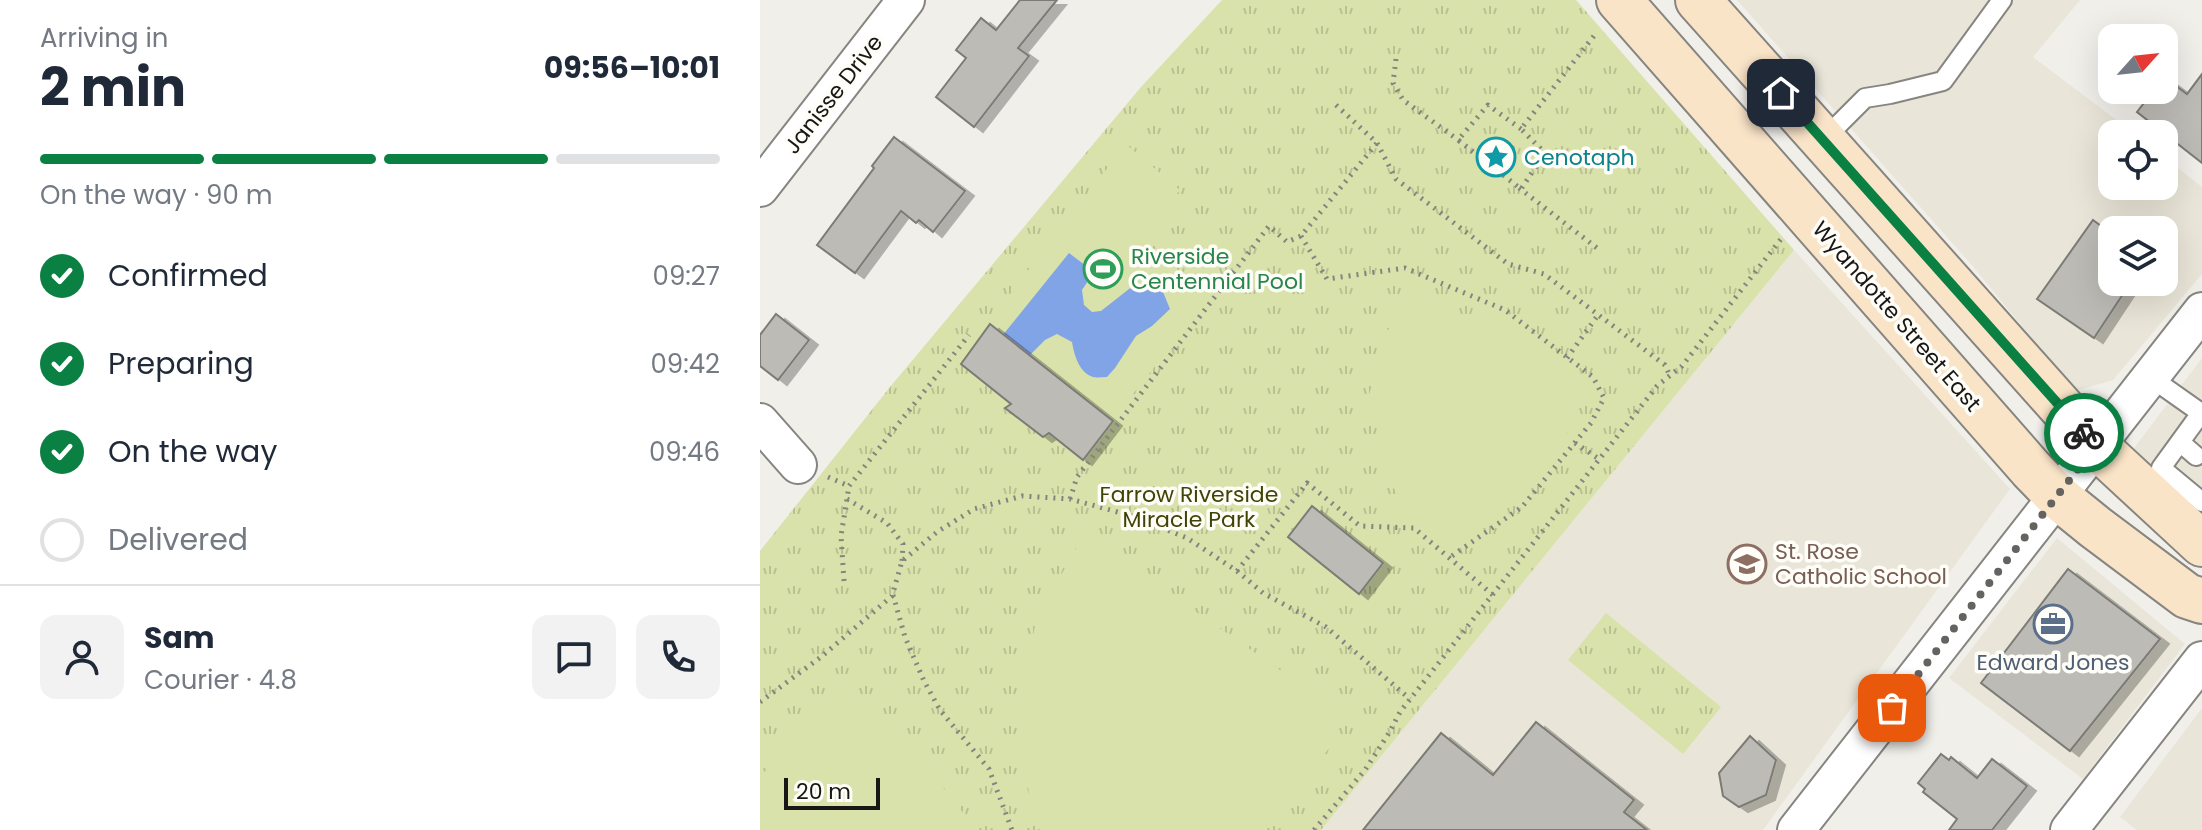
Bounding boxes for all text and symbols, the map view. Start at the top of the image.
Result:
text: Arriving in [40,20,169,56]
north arrow [2098,24,2178,104]
map controls [2098,24,2178,296]
street label: Janisse Drive [777,28,890,160]
text: 09:56–10:01 [544,46,720,89]
text: 2 min [40,51,186,124]
pin [1747,59,1815,127]
icon: home [1759,71,1803,115]
button: locate [2098,120,2178,200]
place icon: Cenotaph [1475,136,1517,178]
place label: Cenotaph [1524,142,1635,173]
text: On the way · 90 m [40,177,273,213]
street label: Wyandotte Street East [1805,214,1988,418]
button: layers [2098,216,2178,296]
place label: Riverside Centennial Pool [1131,241,1303,297]
sports icon: Riverside Centennial Pool [1082,248,1124,290]
icon: check [40,254,84,298]
text: Confirmed [108,254,268,297]
text: 09:27 [653,258,720,294]
icon: check [40,342,84,386]
text: Preparing [108,342,254,385]
text: 09:42 [650,346,720,382]
courier [2044,393,2124,473]
icon: bike [2062,411,2106,455]
icon: check [40,430,84,474]
text: On the way [108,430,277,473]
text: 09:46 [649,434,720,470]
park label: Farrow Riverside Miracle Park [1100,479,1278,535]
text: Delivered [108,518,248,561]
place label: St. Rose Catholic School [1775,536,1947,592]
school or university icon: St. Rose Catholic School [1726,543,1768,585]
office icon: Edward Jones [2032,603,2074,645]
button: person [40,615,124,699]
button: chat [532,615,616,699]
button: phone [636,615,720,699]
text: Sam [144,616,215,659]
place label: Edward Jones [1977,647,2129,678]
text: Courier · 4.8 [144,662,297,698]
pin [1858,674,1926,742]
icon: bag [1870,686,1914,730]
scale bar [784,774,880,810]
text: 20 m [796,776,851,807]

